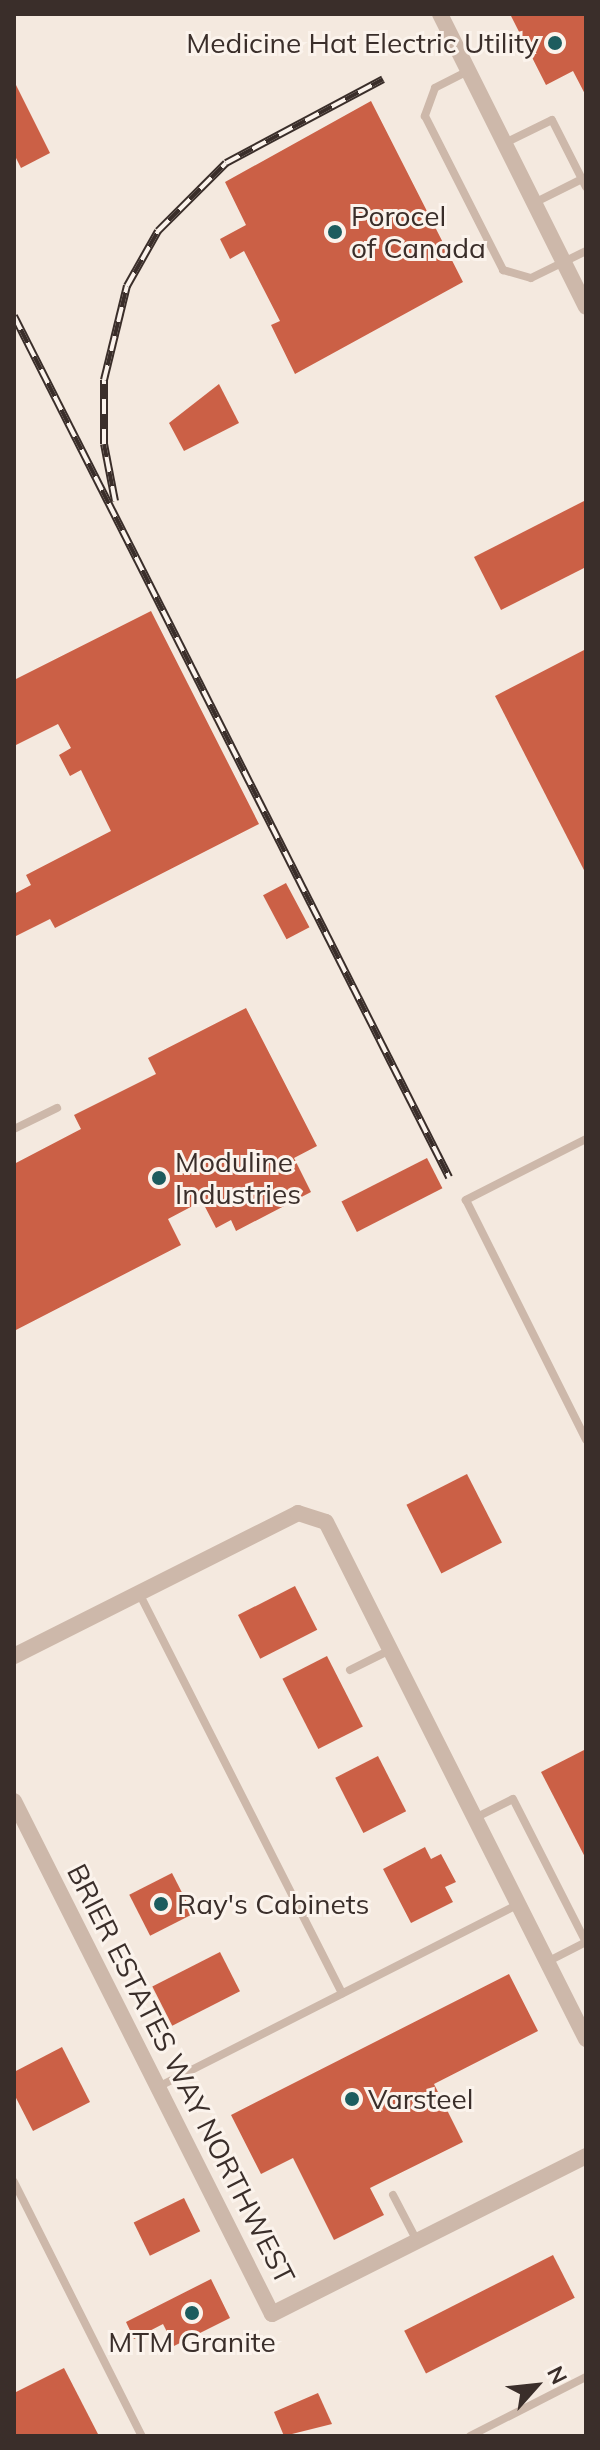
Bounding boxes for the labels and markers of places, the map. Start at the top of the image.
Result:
place label: Medicine Hat Electric Utility [186,26,539,60]
marker: Medicine Hat Electric Utility [546,34,564,52]
place label: Porocel of Canada [351,199,486,265]
marker: Porocel of Canada [326,223,344,241]
place label: Moduline Industries [175,1145,301,1211]
marker: Moduline Industries [150,1169,168,1187]
place label: Ray's Cabinets [177,1887,370,1921]
marker: Ray's Cabinets [152,1895,170,1913]
place label: Varsteel [368,2082,473,2116]
marker: Varsteel [343,2090,361,2108]
marker: MTM Granite [183,2304,201,2322]
place label: MTM Granite [108,2325,276,2359]

